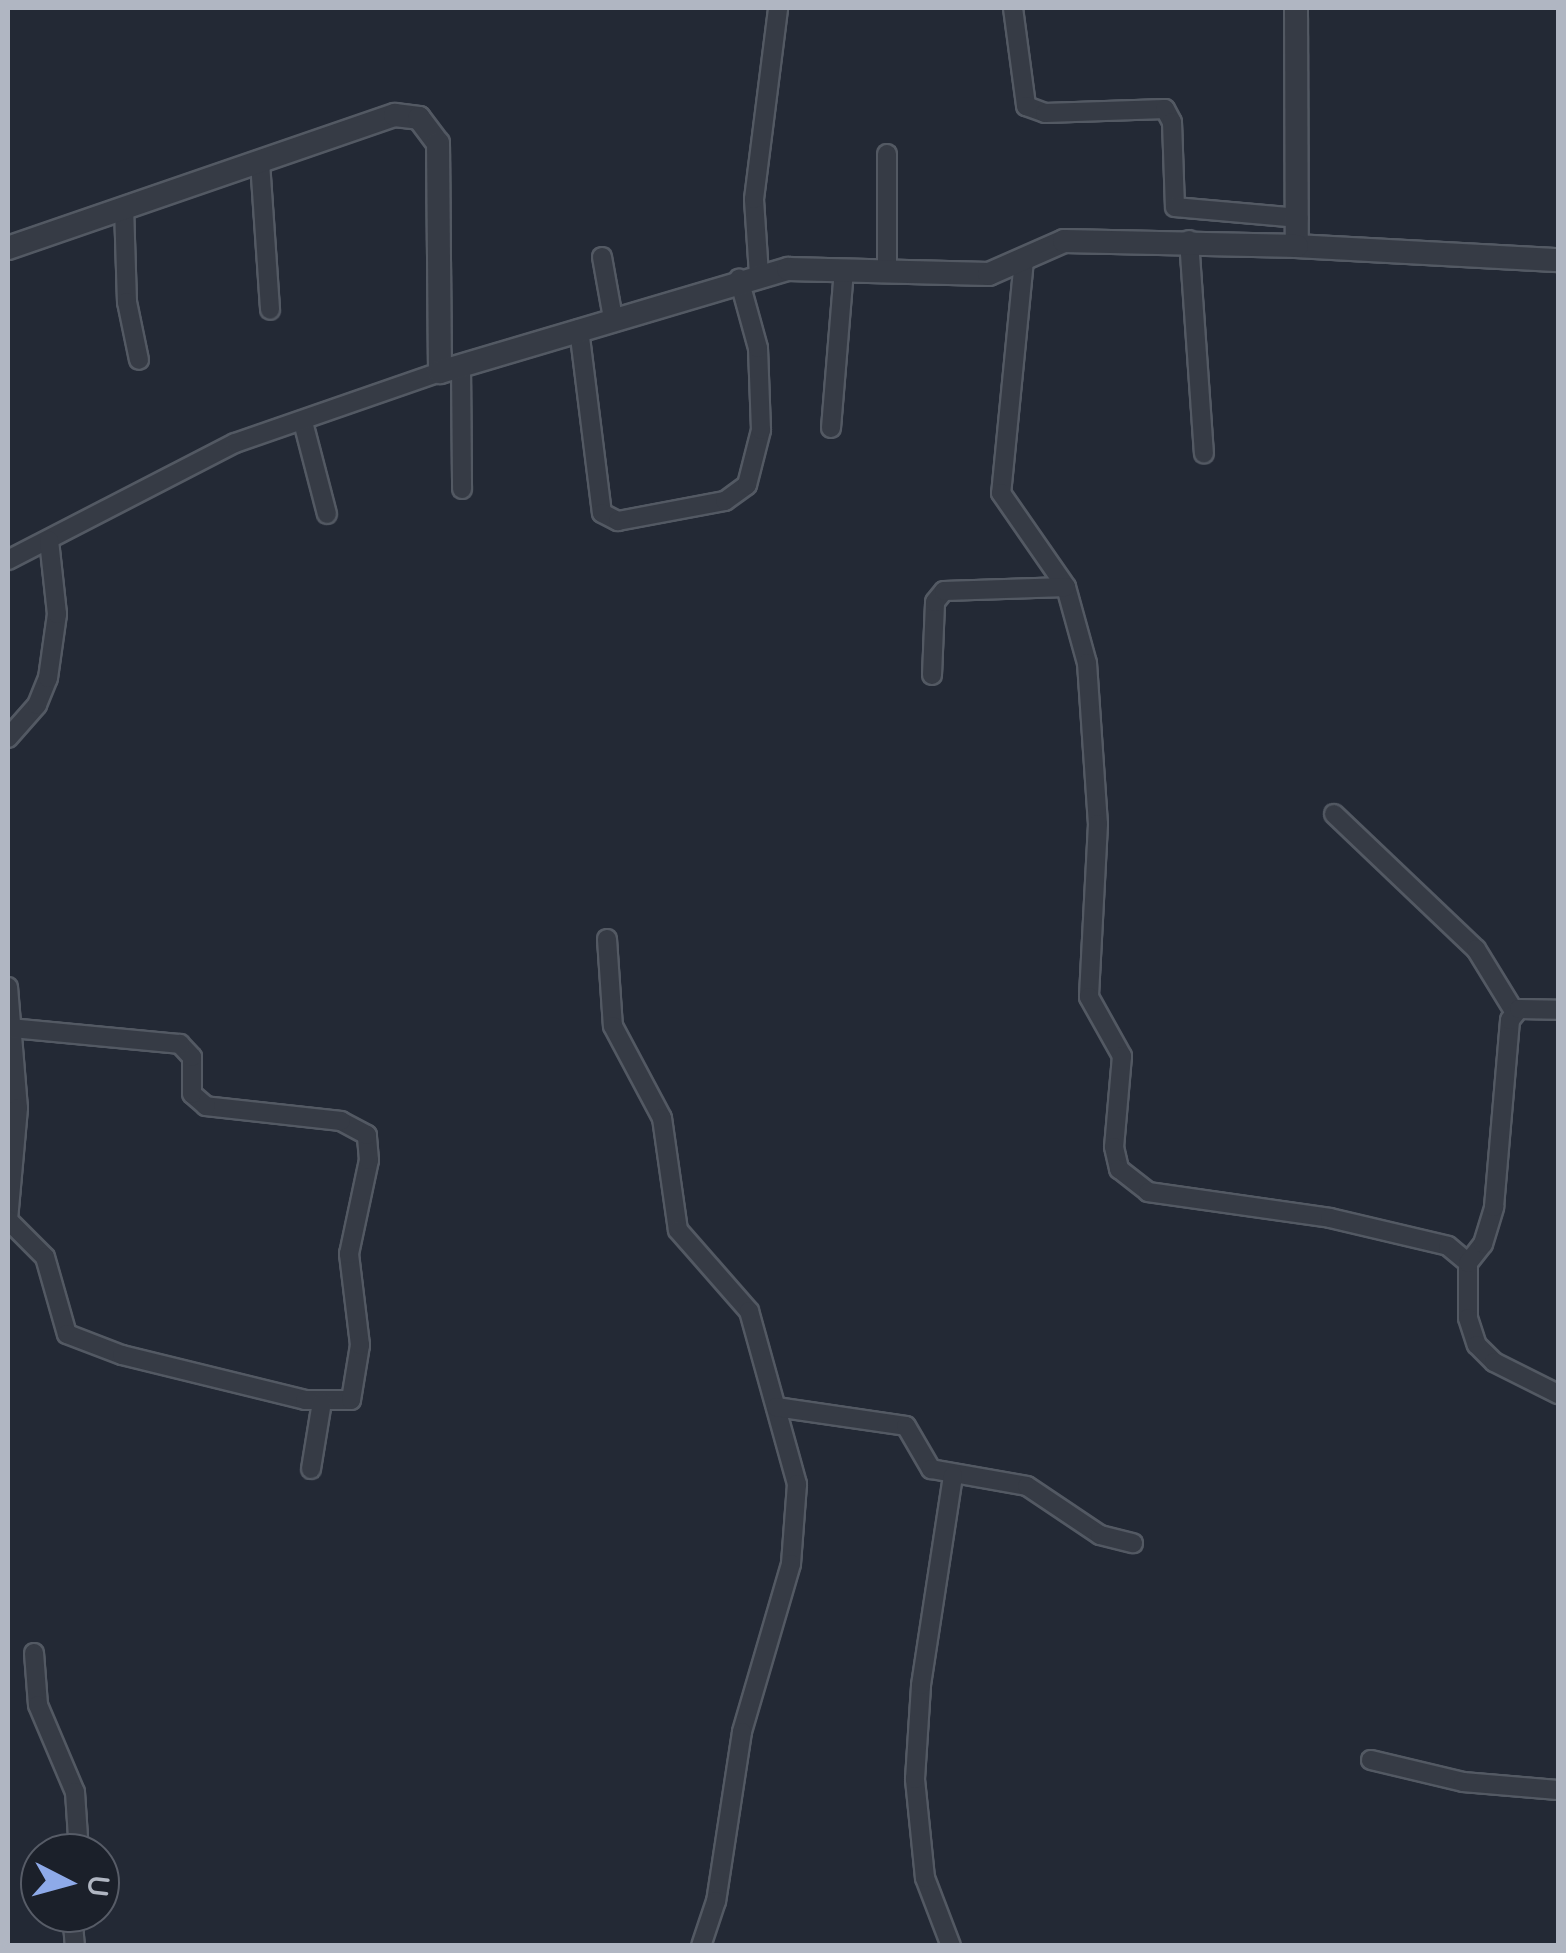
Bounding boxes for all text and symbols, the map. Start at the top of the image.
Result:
north arrow [20,1833,120,1933]
text: U [80,1874,116,1898]

